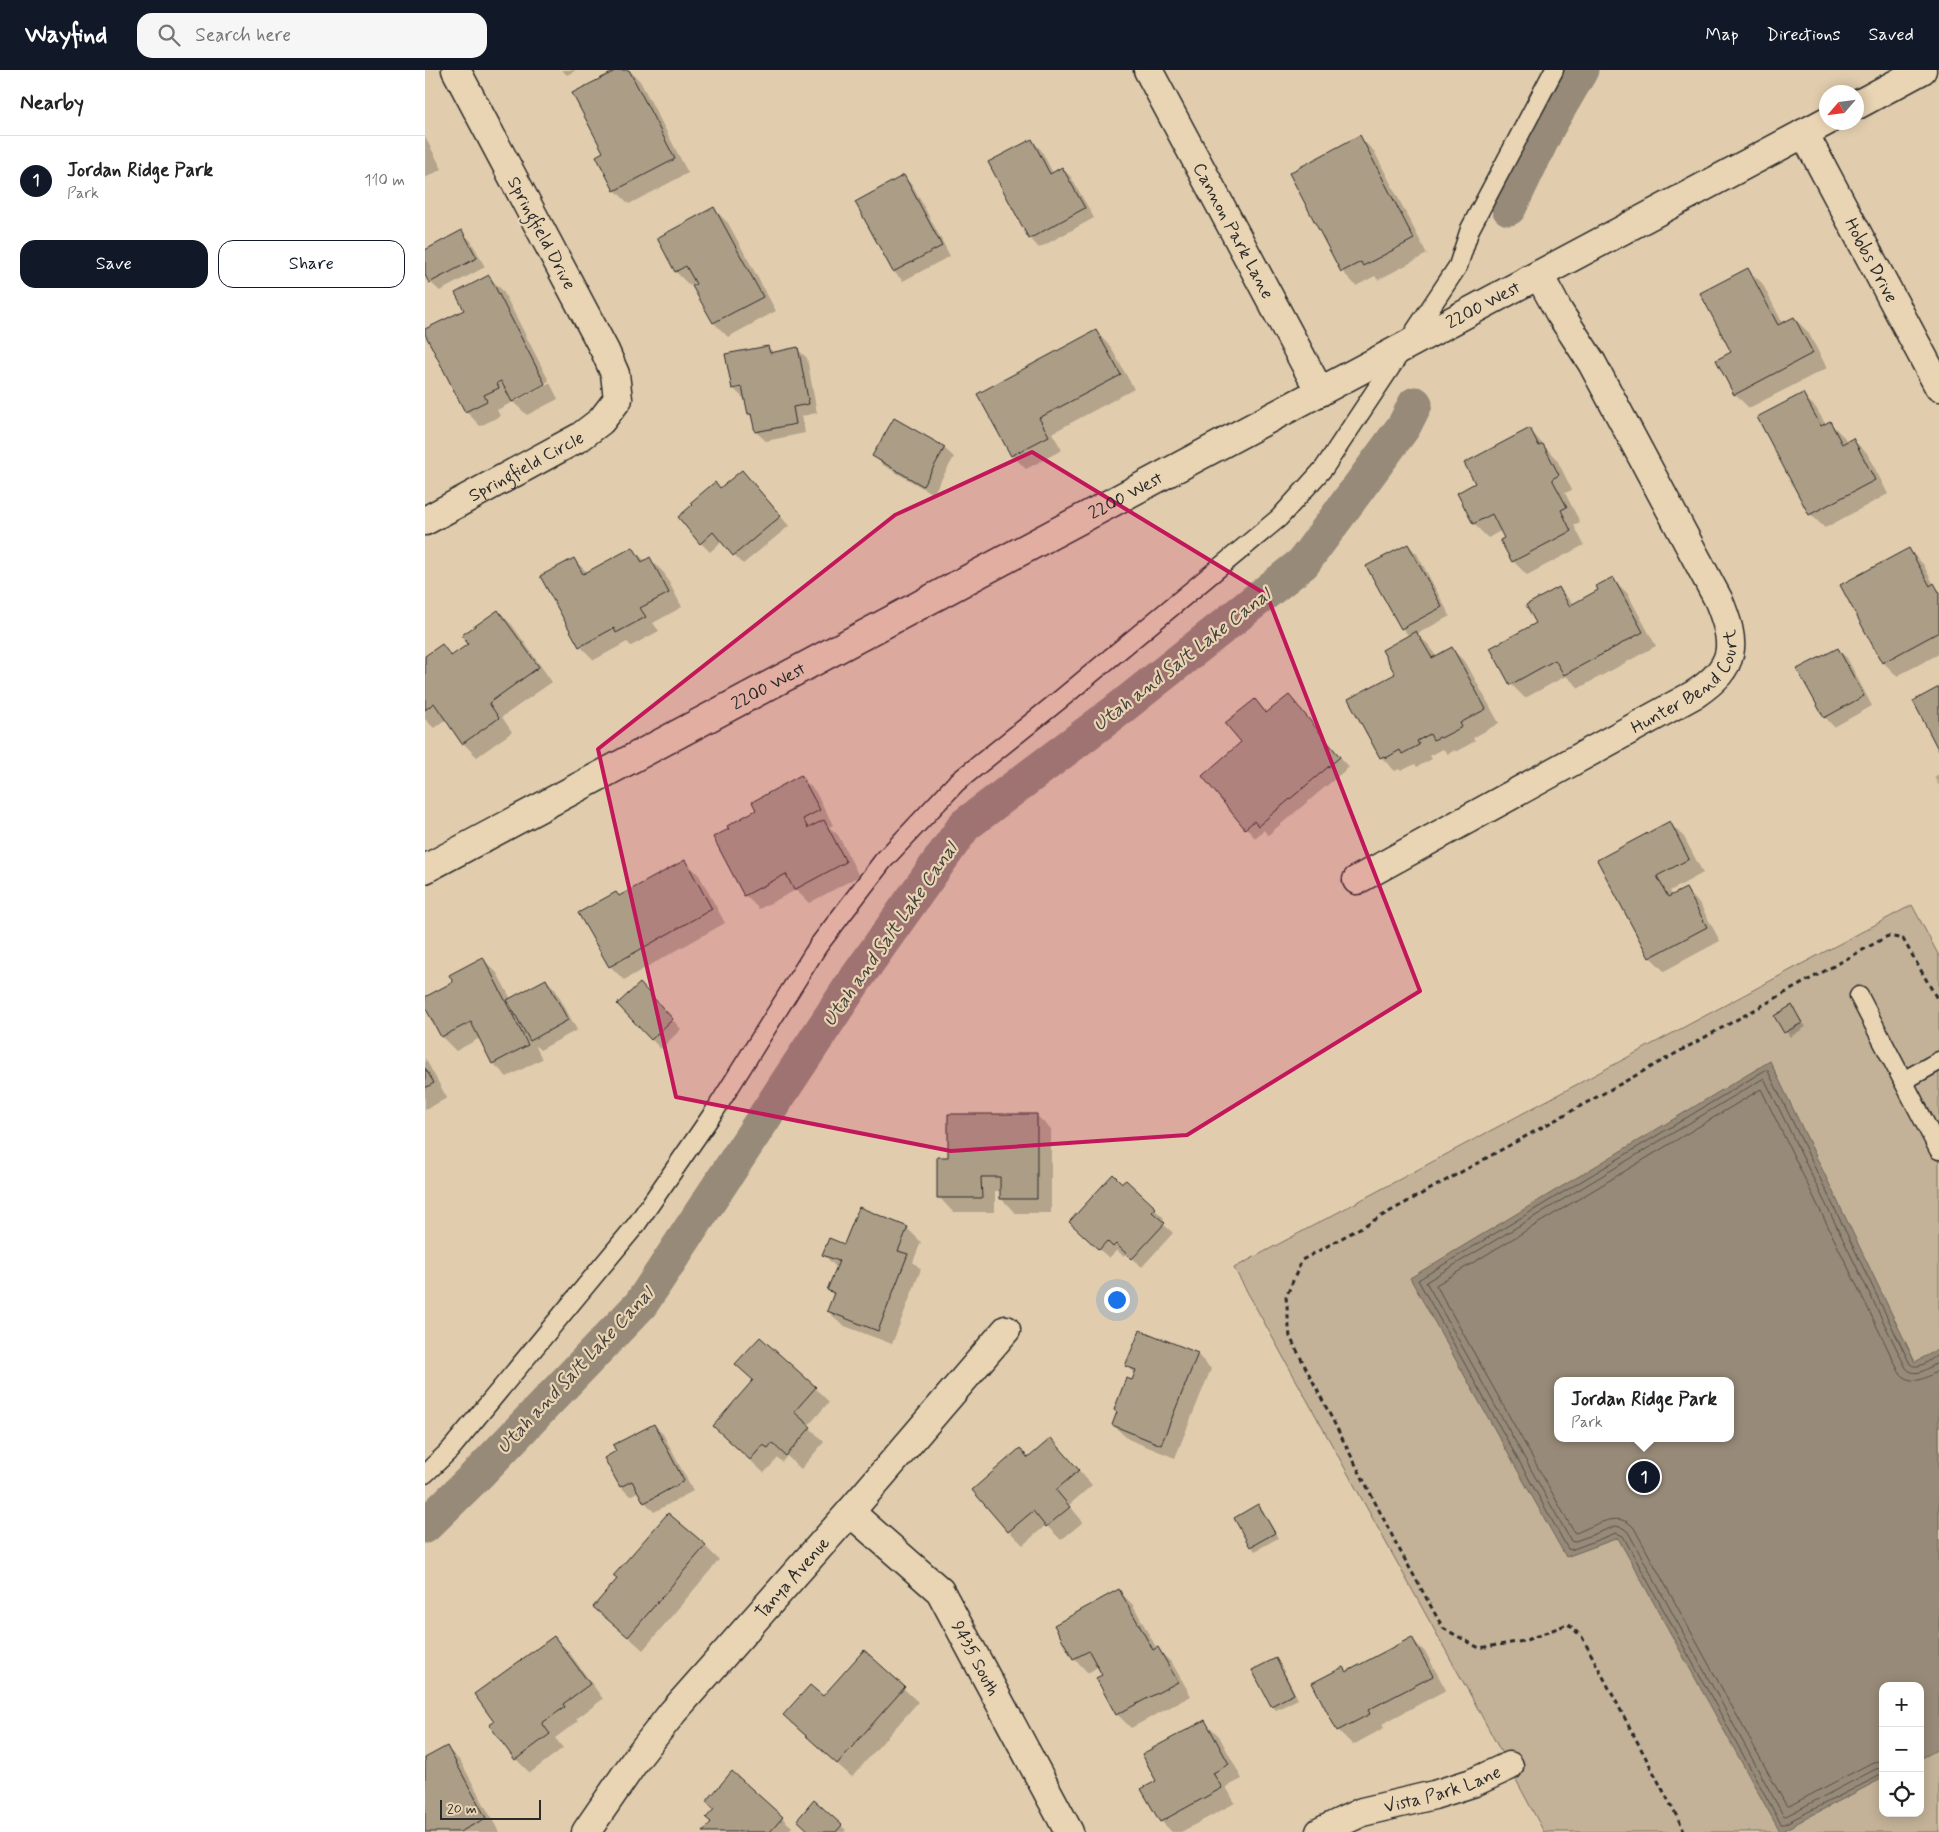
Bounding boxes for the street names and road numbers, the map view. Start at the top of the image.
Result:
street label: Cannon Park Lane [1187,159,1279,303]
street label: Springfield Drive [499,173,581,295]
street label: Hobbs Drive [1838,214,1903,307]
street label: 2200 West [1442,276,1525,335]
street label: Springfield Circle [465,426,588,508]
street label: 2200 West [1085,466,1168,526]
street label: Hunter Bend Court [1627,628,1743,740]
street label: 2200 West [727,657,811,716]
street label: Tanya Avenue [750,1532,836,1624]
street label: 9435 South [945,1617,1005,1700]
street label: Vista Park Lane [1382,1760,1505,1819]

